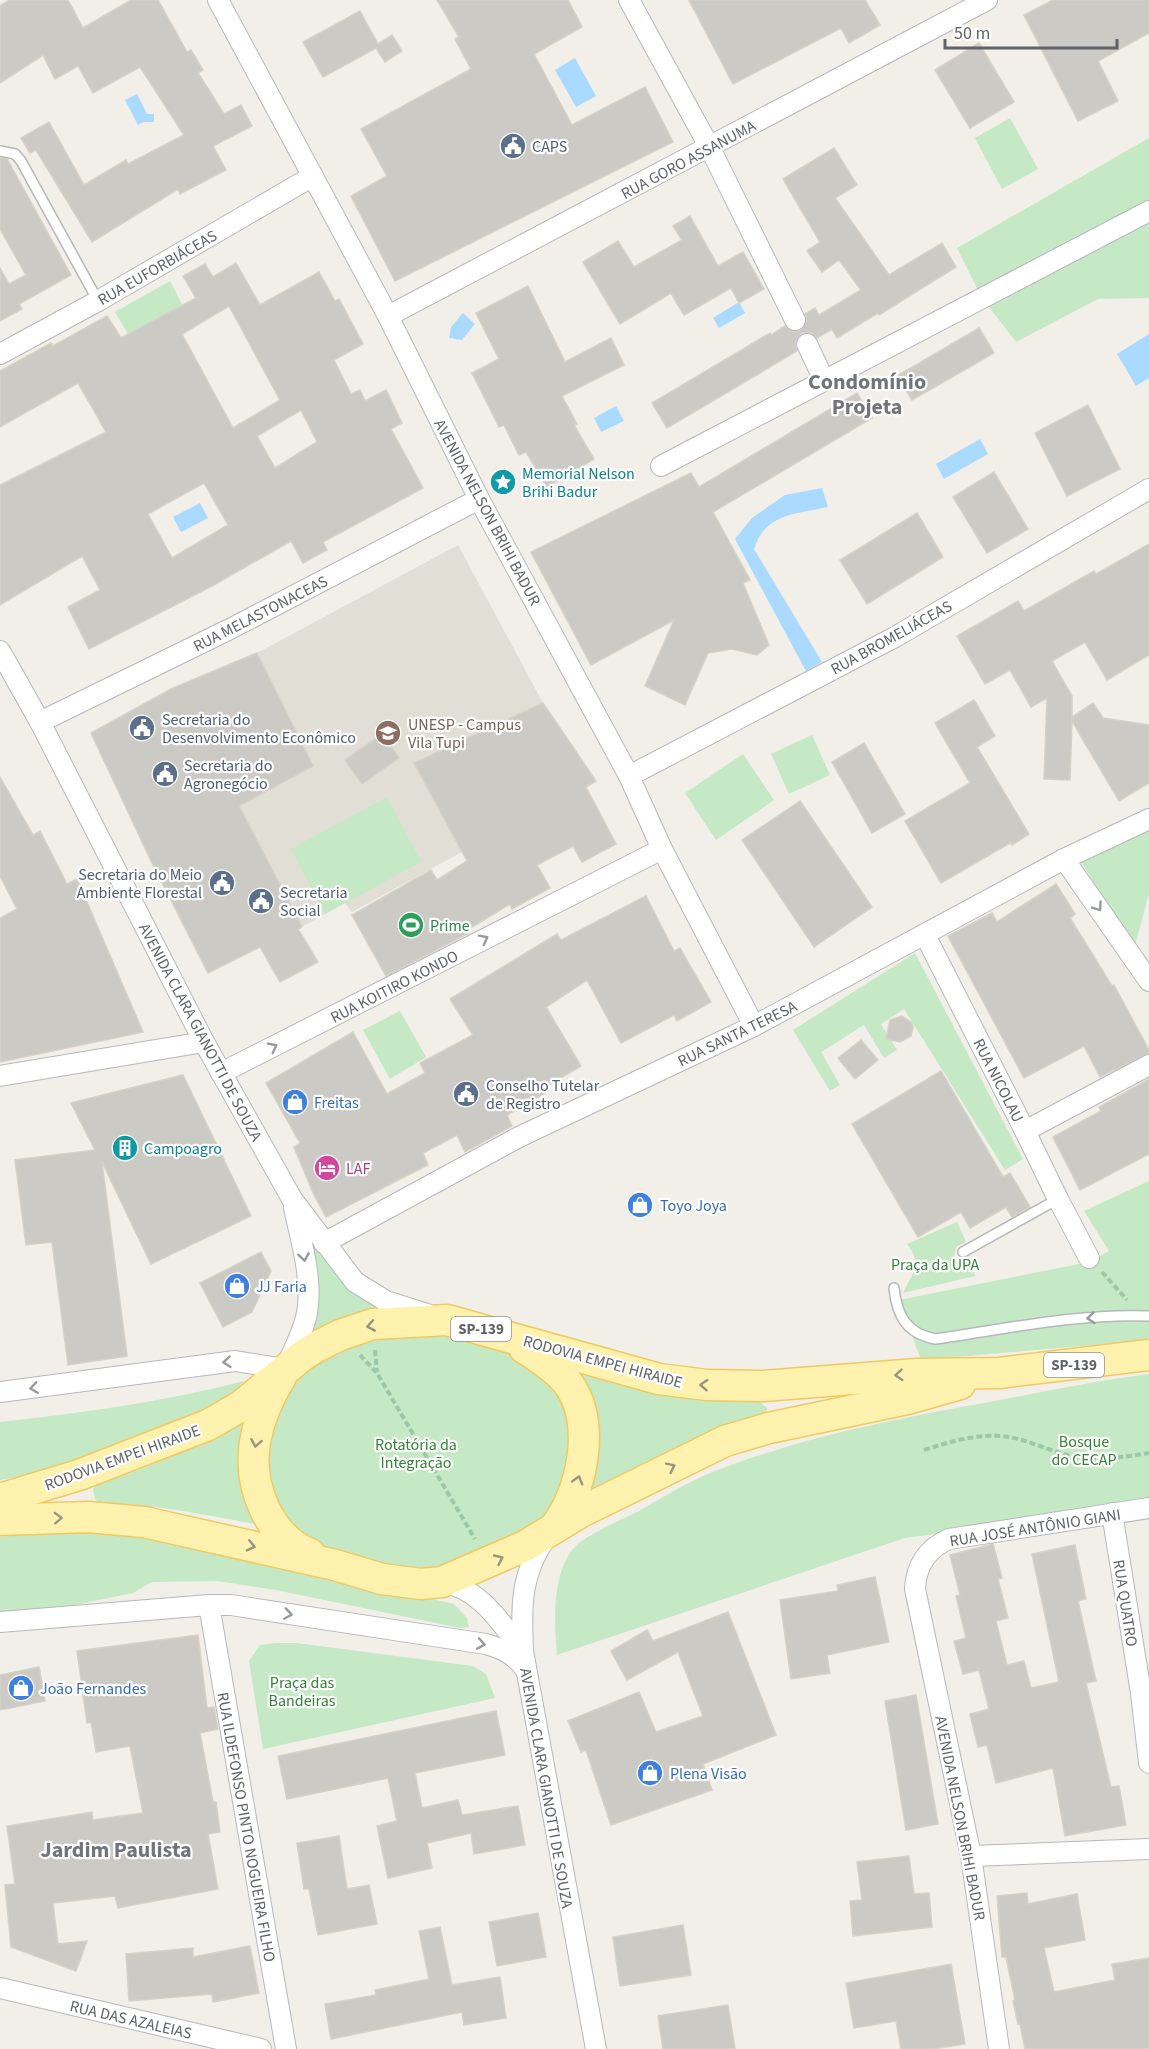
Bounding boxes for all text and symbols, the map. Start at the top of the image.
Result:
scale bar [945,12,1118,50]
text: 50 m [954,21,990,46]
street label: RUA GORO ASSANUMA [617,115,760,205]
public building icon: CAPS [498,131,528,161]
place label: CAPS [532,136,567,158]
street label: RUA EUFORBIÁCEAS [94,225,221,311]
district label: Condomínio Projeta [808,366,926,423]
street label: AVENIDA NELSON BRIHI BADUR [429,415,546,610]
place label: Memorial Nelson Brihi Badur [522,463,635,503]
place icon: Memorial Nelson Brihi Badur [488,467,518,497]
street label: RUA MELASTONACEAS [189,570,332,657]
street label: RUA BROMELIÁCEAS [827,595,956,680]
place label: Secretaria do Desenvolvimento Econômico [162,709,356,749]
public building icon: Secretaria do Desenvolvimento Econômico [127,713,157,743]
place label: UNESP - Campus Vila Tupi [408,714,521,754]
school or university icon: UNESP - Campus Vila Tupi [373,718,403,748]
place label: Secretaria do Agronegócio [184,755,272,795]
public building icon: Secretaria do Agronegócio [150,759,180,789]
place label: Secretaria do Meio Ambiente Florestal [77,864,202,904]
public building icon: Secretaria do Meio Ambiente Florestal [207,868,237,898]
place label: Secretaria Social [280,882,348,922]
public building icon: Secretaria Social [246,886,276,916]
one-way arrow [1090,900,1101,911]
sports icon: Prime [396,910,426,940]
place label: Prime [430,915,470,937]
street label: AVENIDA CLARA GIANOTTI DE SOUZA [133,920,267,1146]
one-way arrow [478,935,488,946]
street label: RUA KOITIRO KONDO [327,945,462,1029]
street label: RUA SANTA TERESA [674,995,801,1072]
street label: RUA NICOLAU [968,1035,1029,1126]
one-way arrow [267,1043,277,1054]
place label: Conselho Tutelar de Registro [486,1075,600,1115]
public building icon: Conselho Tutelar de Registro [451,1079,481,1109]
shop icon: Freitas [280,1087,310,1117]
place label: Freitas [314,1092,359,1114]
building icon: Campoagro [110,1133,140,1163]
place label: Campoagro [144,1138,222,1160]
hotel icon: LAF [312,1153,342,1183]
place label: LAF [346,1158,371,1180]
shop icon: Toyo Joya [625,1190,655,1220]
place label: Toyo Joya [660,1195,727,1217]
one-way arrow [297,1251,310,1261]
park label: Praça da UPA [891,1254,979,1276]
shop icon: JJ Faria [222,1271,252,1301]
place label: JJ Faria [256,1276,307,1298]
one-way arrow [1086,1311,1095,1324]
road number: SP-139 [451,1317,511,1341]
one-way arrow [366,1319,376,1332]
street label: RODOVIA EMPEI HIRAIDE [521,1330,685,1394]
road number: SP-139 [1044,1353,1104,1377]
one-way arrow [223,1355,232,1368]
one-way arrow [894,1369,903,1382]
one-way arrow [700,1379,709,1392]
one-way arrow [30,1381,39,1393]
street label: RODOVIA EMPEI HIRAIDE [41,1420,203,1496]
park label: Bosque do CECAP [1051,1431,1117,1471]
park label: Rotatória da Integração [375,1434,457,1474]
one-way arrow [250,1437,263,1447]
one-way arrow [665,1463,676,1475]
one-way arrow [571,1475,583,1486]
street label: RUA JOSÉ ANTÔNIO GIANI [948,1504,1122,1552]
one-way arrow [54,1512,63,1525]
one-way arrow [245,1539,255,1552]
one-way arrow [493,1554,504,1566]
street label: RUA QUATRO [1107,1558,1143,1648]
one-way arrow [283,1607,293,1619]
one-way arrow [475,1637,485,1650]
street label: AVENIDA CLARA GIANOTTI DE SOUZA [514,1666,578,1911]
park label: Praça das Bandeiras [269,1672,336,1712]
shop icon: João Fernandes [6,1673,36,1703]
place label: João Fernandes [40,1678,147,1700]
street label: RUA ILDEFONSO PINTO NOGUEIRA FILHO [211,1690,281,1964]
street label: AVENIDA NELSON BRIHI BADUR [929,1714,991,1922]
shop icon: Plena Visão [635,1758,665,1788]
place label: Plena Visão [670,1763,747,1785]
district label: Jardim Paulista [41,1834,191,1866]
street label: RUA DAS AZALEIAS [68,1995,194,2045]

